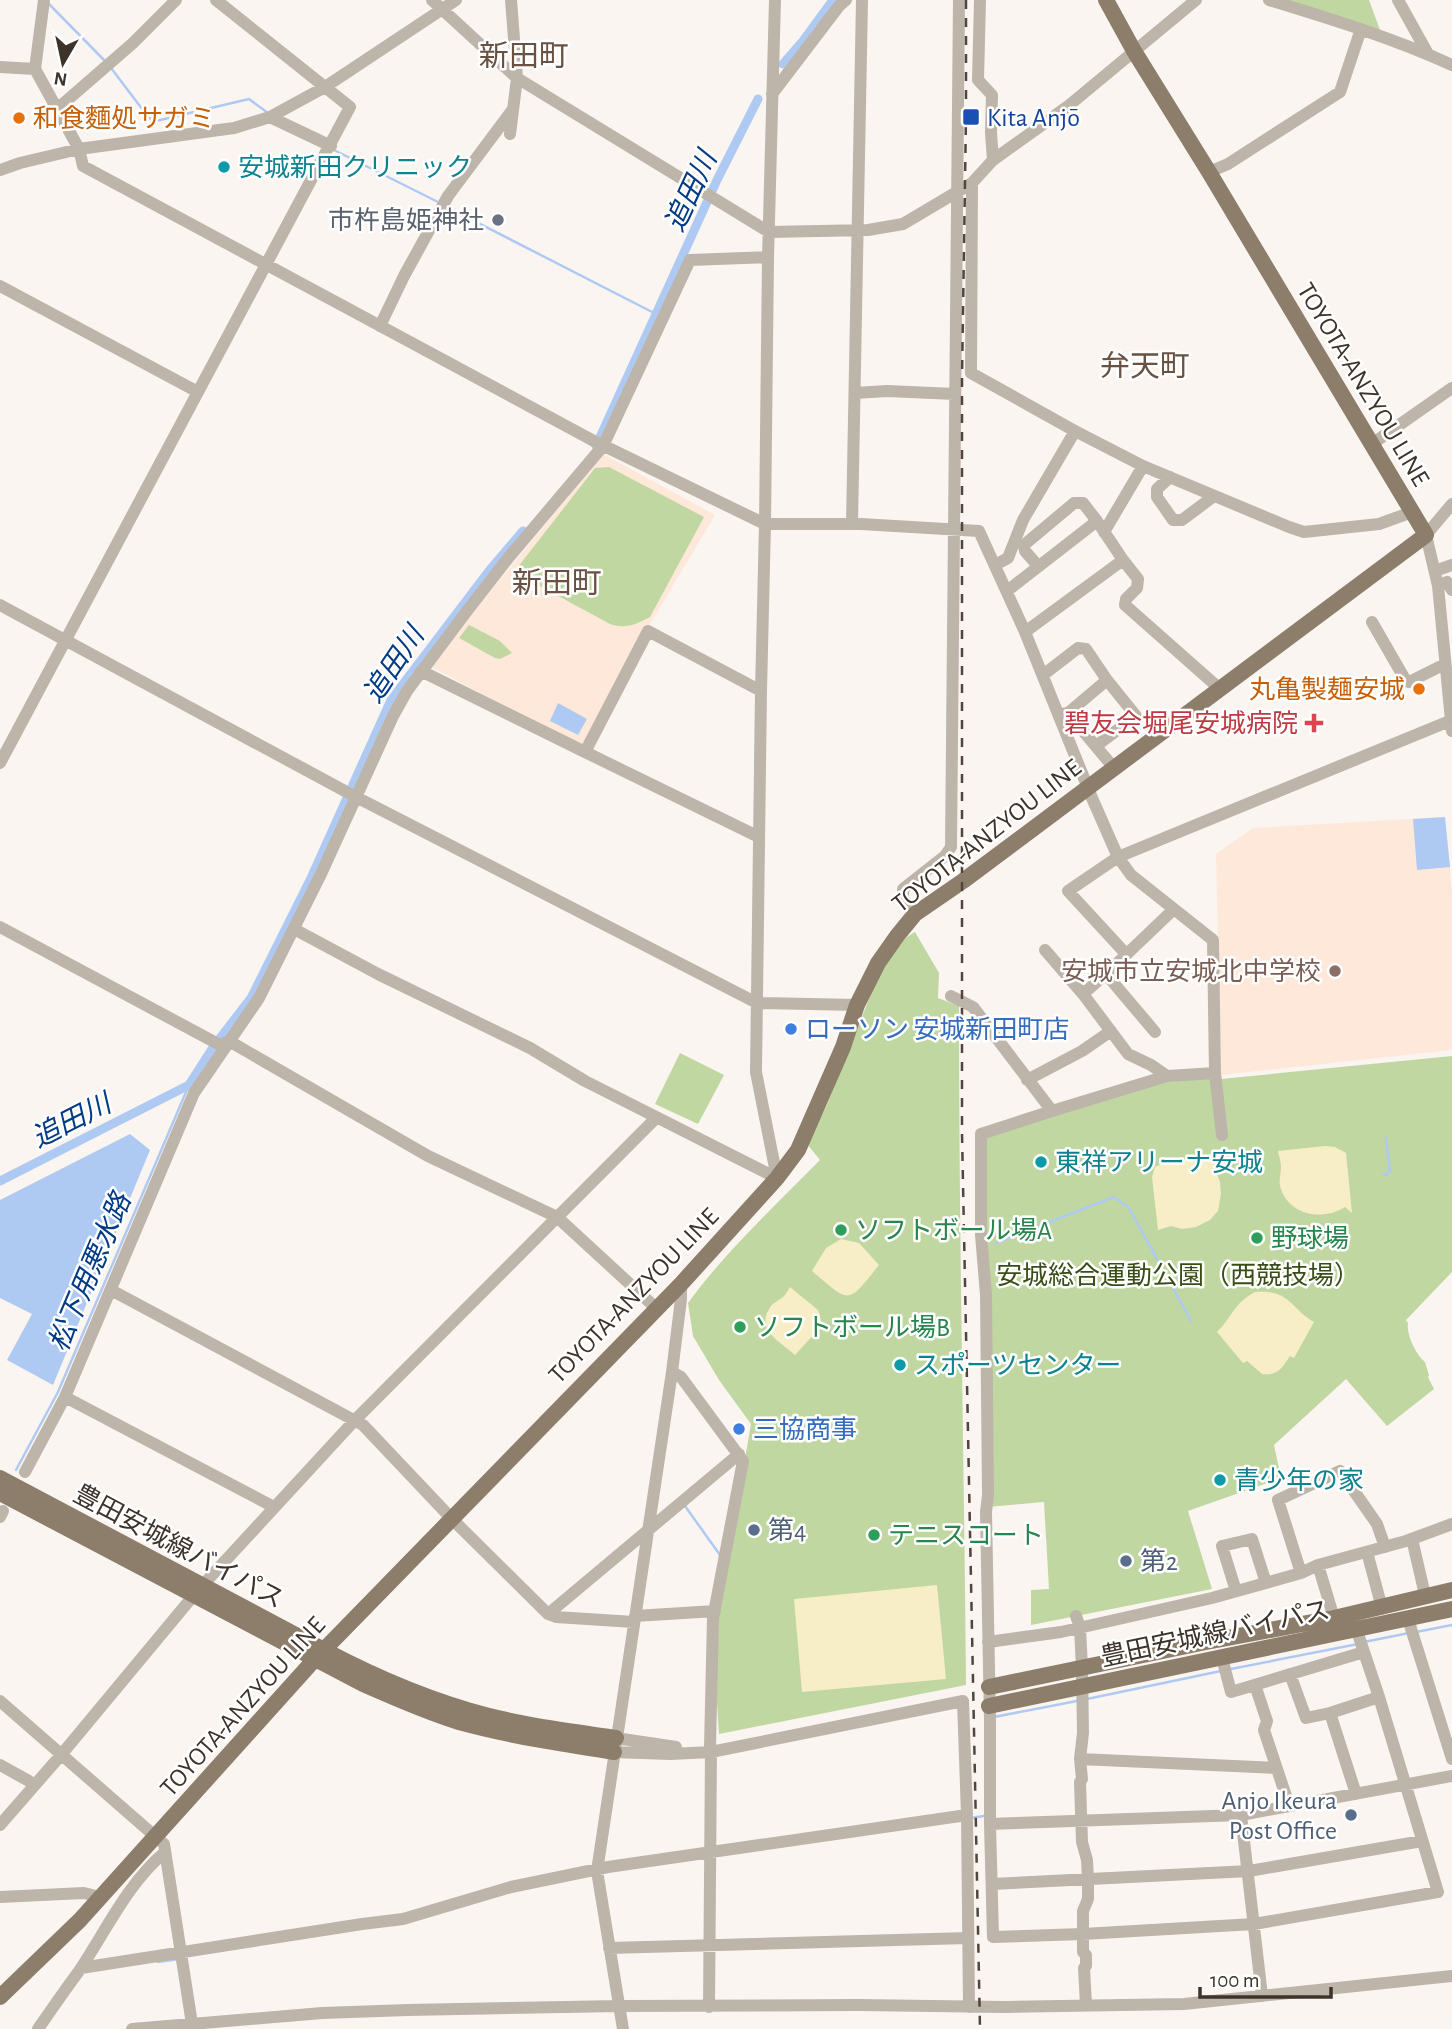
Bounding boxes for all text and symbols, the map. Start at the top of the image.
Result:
north arrow [28,28,98,98]
district label: 新田町 [479,40,569,72]
text: N [53,68,69,89]
place label: 和食麵処サガミ [33,104,215,132]
place label: Kita Anjō [987,105,1080,131]
marker: Kita Anjō [961,107,981,127]
marker: 和食麵処サガミ [11,110,27,126]
water label: 追田川 [660,144,724,236]
place label: 安城新田クリニック [238,154,472,181]
marker: 安城新田クリニック [216,159,232,175]
place label: 市杵島姫神社 [328,206,484,234]
marker: 市杵島姫神社 [490,212,506,228]
street label: TOYOTA-ANZYOU LINE [1292,278,1434,491]
district label: 弁天町 [1100,350,1190,382]
district label: 新田町 [512,567,602,599]
water label: 追田川 [358,619,431,708]
place label: 丸亀製麺安城 [1249,676,1405,703]
marker: 丸亀製麺安城 [1411,681,1427,697]
place label: 碧友会堀尾安城病院 [1064,709,1298,737]
marker: 碧友会堀尾安城病院 [1304,713,1324,733]
street label: TOYOTA-ANZYOU LINE [887,754,1086,917]
place label: 安城市立安城北中学校 [1061,957,1321,985]
marker: 安城市立安城北中学校 [1327,963,1343,979]
place label: ローソン 安城新田町店 [805,1016,1069,1043]
marker: ローソン 安城新田町店 [783,1021,799,1037]
water label: 追田川 [27,1087,118,1153]
place label: 東祥アリーナ安城 [1055,1149,1263,1176]
marker: 東祥アリーナ安城 [1033,1154,1049,1170]
water label: 松下用悪水路 [43,1187,137,1356]
street label: TOYOTA-ANZYOU LINE [544,1203,724,1388]
place label: ソフトボール場A [855,1217,1052,1244]
marker: ソフトボール場A [833,1222,849,1238]
place label: 野球場 [1271,1225,1349,1252]
marker: 野球場 [1249,1230,1265,1246]
park label: 安城総合運動公園（西競技場） [996,1261,1360,1289]
place label: ソフトボール場B [754,1314,950,1341]
marker: ソフトボール場B [732,1319,748,1335]
place label: スポーツセンター [914,1351,1121,1379]
marker: スポーツセンター [892,1357,908,1373]
place label: 三協商事 [753,1416,857,1443]
marker: 三協商事 [731,1421,747,1437]
place label: 青少年の家 [1234,1466,1364,1494]
marker: 青少年の家 [1212,1472,1228,1488]
street label: 豊田安城線バイパス [69,1480,288,1613]
place label: 第4 [768,1517,807,1544]
marker: 第4 [746,1522,762,1538]
place label: テニスコート [888,1523,1044,1549]
marker: テニスコート [866,1527,882,1543]
place label: 第2 [1140,1548,1178,1575]
marker: 第2 [1118,1553,1134,1569]
street label: 豊田安城線バイパス [1098,1596,1332,1671]
street label: TOYOTA-ANZYOU LINE [156,1612,330,1802]
place label: Anjo Ikeura Post Office [1221,1788,1337,1844]
marker: Anjo Ikeura Post Office [1343,1807,1359,1823]
scale bar [1200,1955,1331,1999]
text: 100 m [1210,1970,1260,1991]

